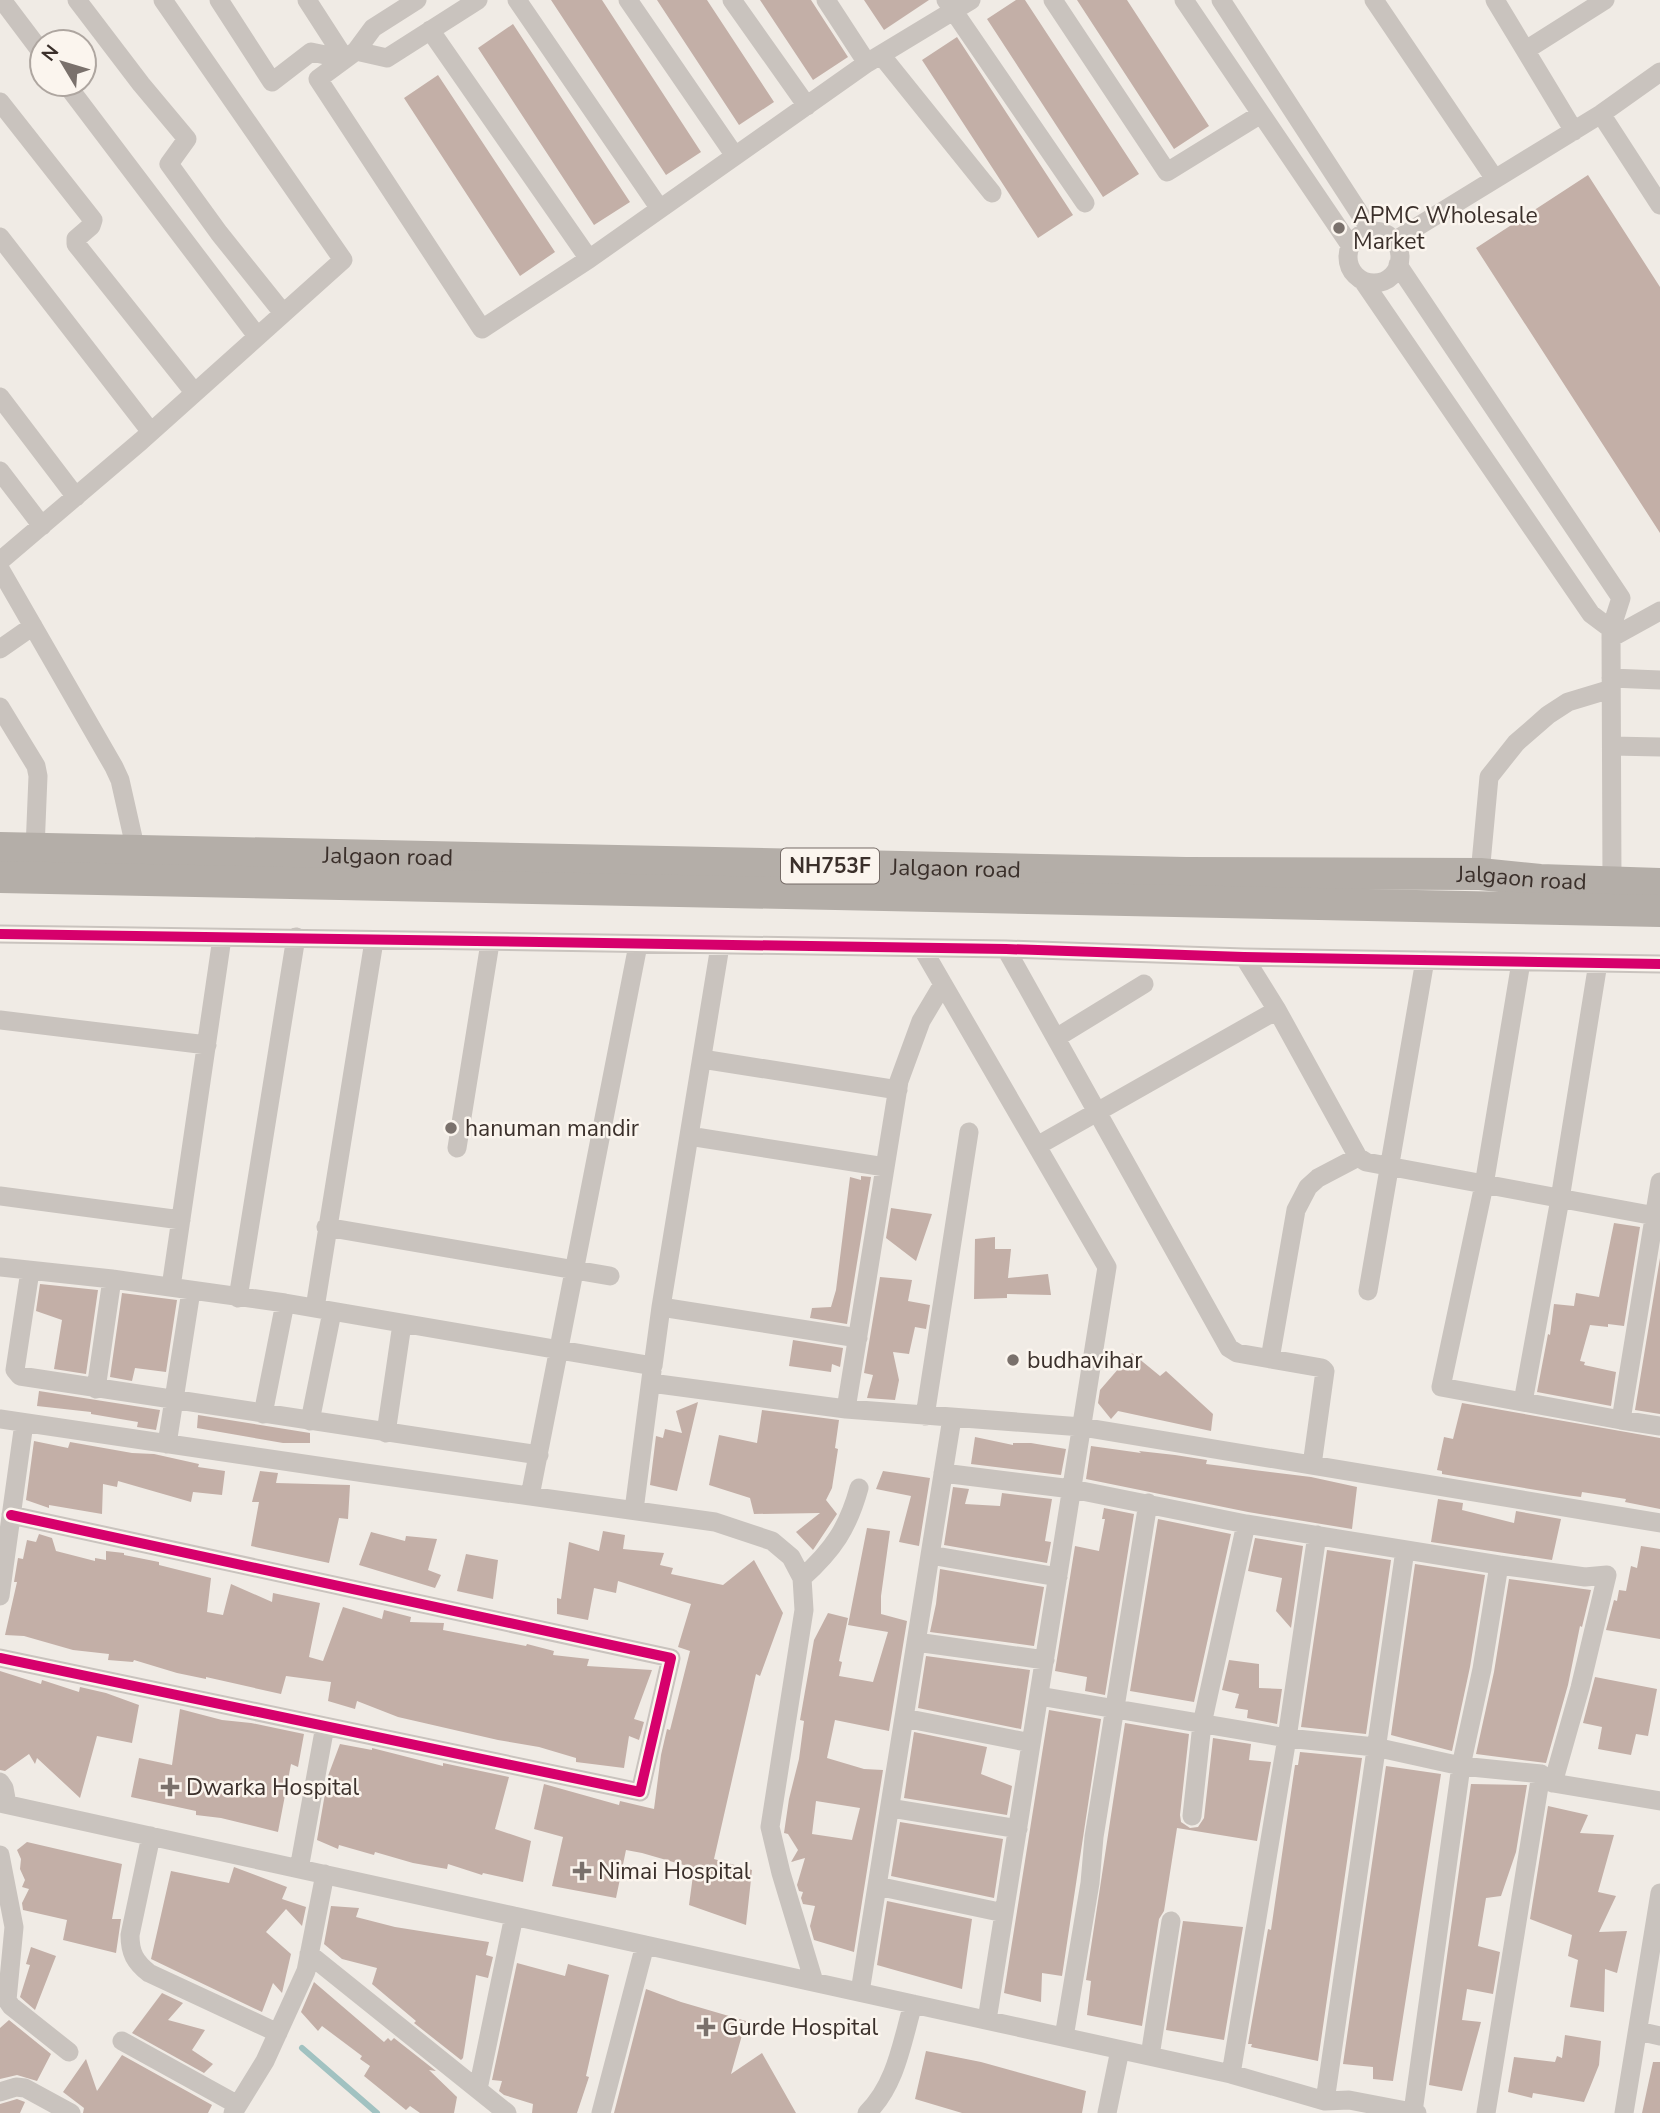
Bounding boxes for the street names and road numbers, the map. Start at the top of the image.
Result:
street label: Jalgaon road [321,839,453,873]
road number: NH753F [781,848,879,884]
street label: Jalgaon road [889,851,1021,885]
street label: Jalgaon road [1456,858,1587,897]

